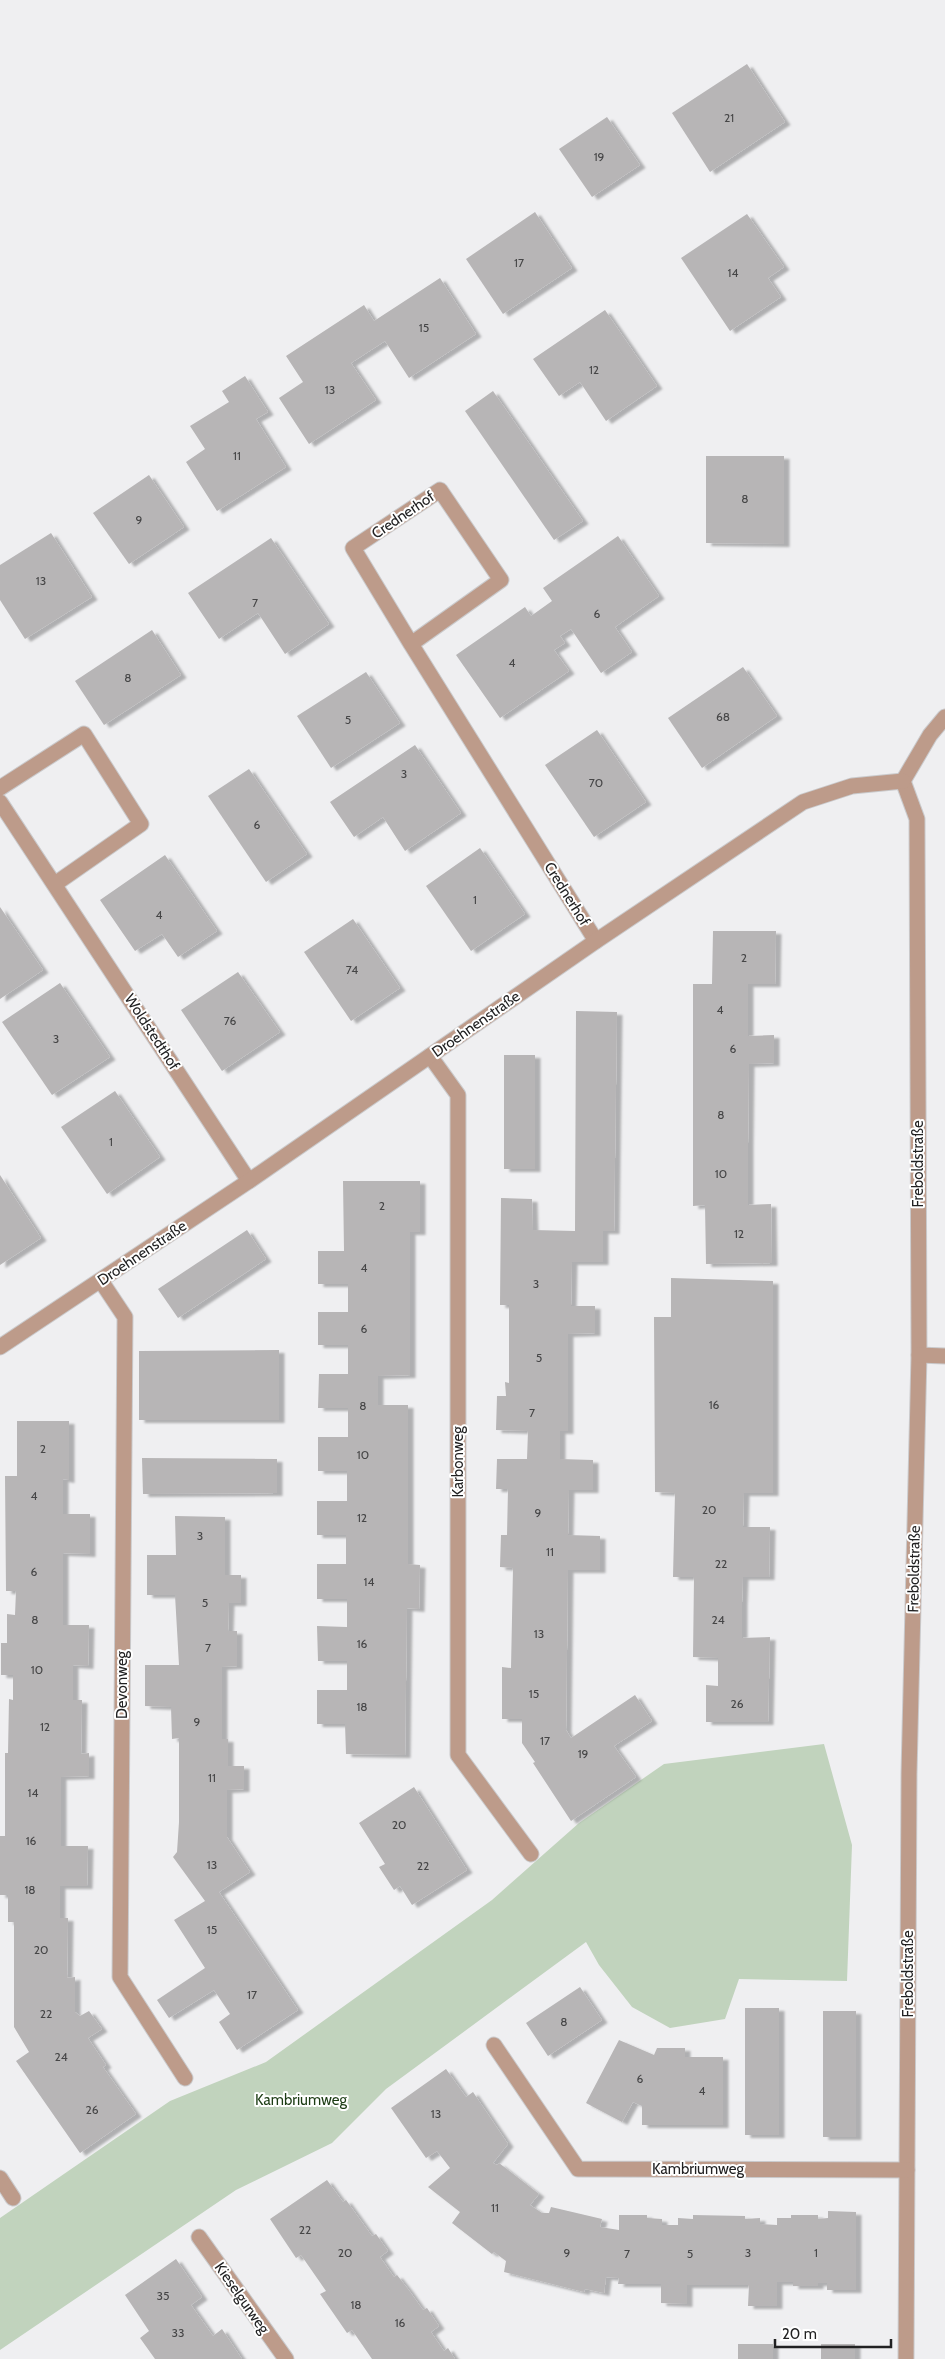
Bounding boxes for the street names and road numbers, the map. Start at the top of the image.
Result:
street label: Crednerhof [368,487,438,543]
street label: Crednerhof [540,859,594,929]
street label: Droehnenstraße [429,987,524,1061]
street label: Woldstedthof [121,991,183,1073]
street label: Freboldstraße [909,1120,927,1208]
street label: Droehnenstraße [94,1217,190,1289]
street label: Karbonweg [449,1426,467,1498]
street label: Freboldstraße [904,1525,924,1613]
street label: Devonweg [113,1650,131,1719]
street label: Freboldstraße [899,1930,917,2018]
street label: Kambriumweg [652,2160,744,2178]
street label: Kieselgurweg [211,2259,274,2338]

